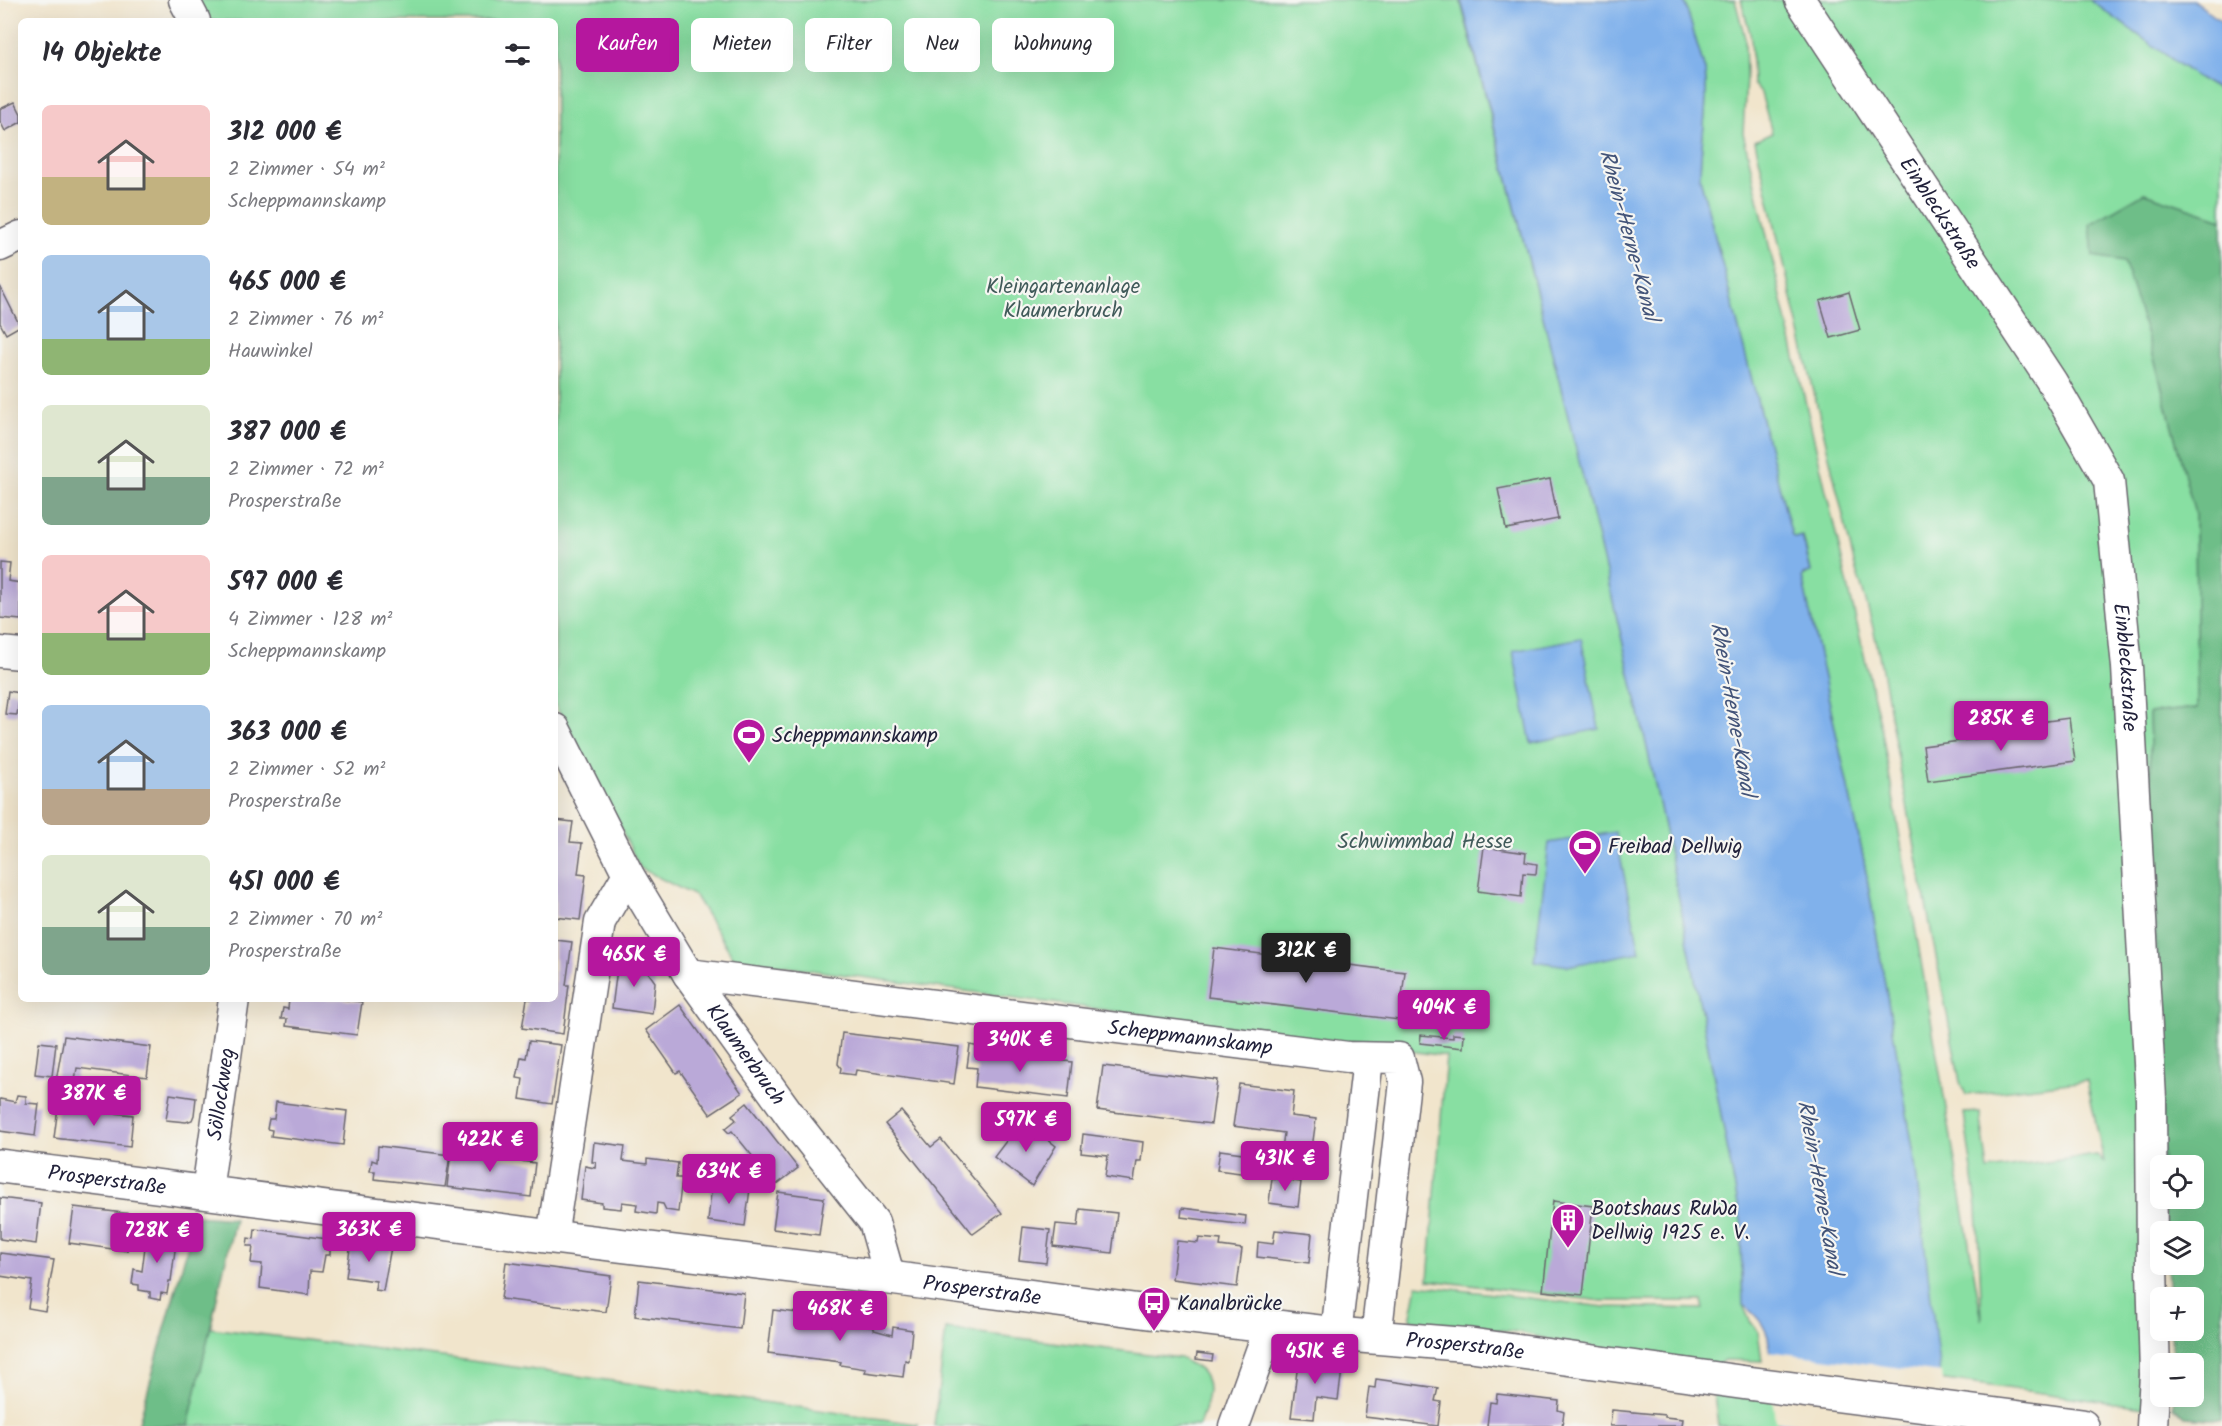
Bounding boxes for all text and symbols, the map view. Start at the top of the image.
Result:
chip: Kaufen [576,18,679,72]
chip: Mieten [691,18,793,72]
chip: Filter [805,18,892,72]
chip: Neu [904,18,980,72]
chip: Wohnung [992,18,1114,72]
text: 14 Objekte [42,33,162,75]
icon: filters [501,38,534,71]
text: 312 000 € [228,112,342,154]
icon: home [90,129,162,201]
water label: Rhein-Herne-Kanal [1588,146,1668,330]
street label: Einbleckstraße [1890,151,1989,277]
text: 2 Zimmer · 54 m² [228,154,385,186]
text: Scheppmannskamp [228,186,386,218]
text: 465 000 € [228,262,346,304]
park label: Kleingartenanlage Klaumerbruch [986,271,1141,328]
icon: home [90,279,162,351]
text: 2 Zimmer · 76 m² [228,304,383,336]
text: Hauwinkel [228,336,313,368]
text: 387 000 € [228,412,346,454]
icon: home [90,429,162,501]
text: 2 Zimmer · 72 m² [228,454,384,486]
text: Prosperstraße [228,486,341,518]
text: 597 000 € [228,562,343,604]
icon: home [90,579,162,651]
street label: Einbleckstraße [2103,602,2146,733]
text: 4 Zimmer · 128 m² [228,604,392,636]
water label: Rhein-Herne-Kanal [1699,620,1765,804]
text: Scheppmannskamp [228,636,386,668]
pin: 285K € [1952,701,2050,752]
text: 285K € [1968,704,2034,736]
text: 363 000 € [228,712,347,754]
sports icon: Scheppmannskamp [731,717,767,764]
place label: Scheppmannskamp [772,720,938,753]
icon: home [90,729,162,801]
text: 2 Zimmer · 52 m² [228,754,386,786]
text: Prosperstraße [228,786,341,818]
park label: Schwimmbad Hesse [1338,826,1513,859]
sports icon: Freibad Dellwig [1567,828,1603,875]
place label: Freibad Dellwig [1608,831,1743,864]
text: 451 000 € [228,862,340,904]
icon: home [90,879,162,951]
text: 2 Zimmer · 70 m² [228,904,382,936]
pin: 312K € [1257,933,1355,984]
text: Prosperstraße [228,936,341,968]
text: 312K € [1275,936,1337,968]
pin: 465K € [585,937,683,988]
text: 465K € [602,940,666,972]
pin: 404K € [1395,990,1493,1041]
text: 404K € [1412,993,1476,1025]
street label: Klaumerbruch [696,997,793,1113]
street label: Scheppmannskamp [1106,1012,1274,1065]
pin: 340K € [971,1022,1069,1073]
text: 340K € [988,1025,1052,1057]
street label: Söllockweg [199,1046,245,1143]
pin: 387K € [45,1076,143,1127]
text: 387K € [62,1079,126,1111]
water label: Rhein-Herne-Kanal [1786,1098,1852,1282]
pin: 597K € [977,1102,1075,1153]
text: 597K € [995,1105,1057,1137]
pin: 422K € [441,1122,539,1173]
text: 422K € [457,1125,523,1157]
pin: 431K € [1236,1141,1334,1192]
text: 431K € [1255,1144,1315,1176]
pin: 634K € [680,1154,778,1205]
map controls [2150,1155,2204,1407]
button: locate [2150,1155,2204,1209]
street label: Prosperstraße [46,1157,169,1205]
text: 634K € [696,1157,762,1189]
place label: Bootshaus RuWa Dellwig 1925 e. V. [1591,1193,1750,1250]
building icon: Bootshaus RuWa Dellwig 1925 e. V. [1550,1202,1586,1249]
pin: 363K € [320,1212,418,1263]
pin: 728K € [108,1213,206,1264]
text: 363K € [336,1215,402,1247]
text: 728K € [124,1216,190,1248]
button: layers [2150,1221,2204,1275]
street label: Prosperstraße [921,1267,1044,1316]
bus stop icon: Kanalbrücke [1136,1285,1172,1332]
button: + [2150,1287,2204,1341]
place label: Kanalbrücke [1177,1288,1283,1321]
pin: 468K € [791,1291,889,1342]
text: 468K € [807,1294,873,1326]
street label: Prosperstraße [1404,1325,1527,1370]
pin: 451K € [1266,1334,1364,1385]
text: 451K € [1285,1337,1345,1369]
button: − [2150,1353,2204,1407]

